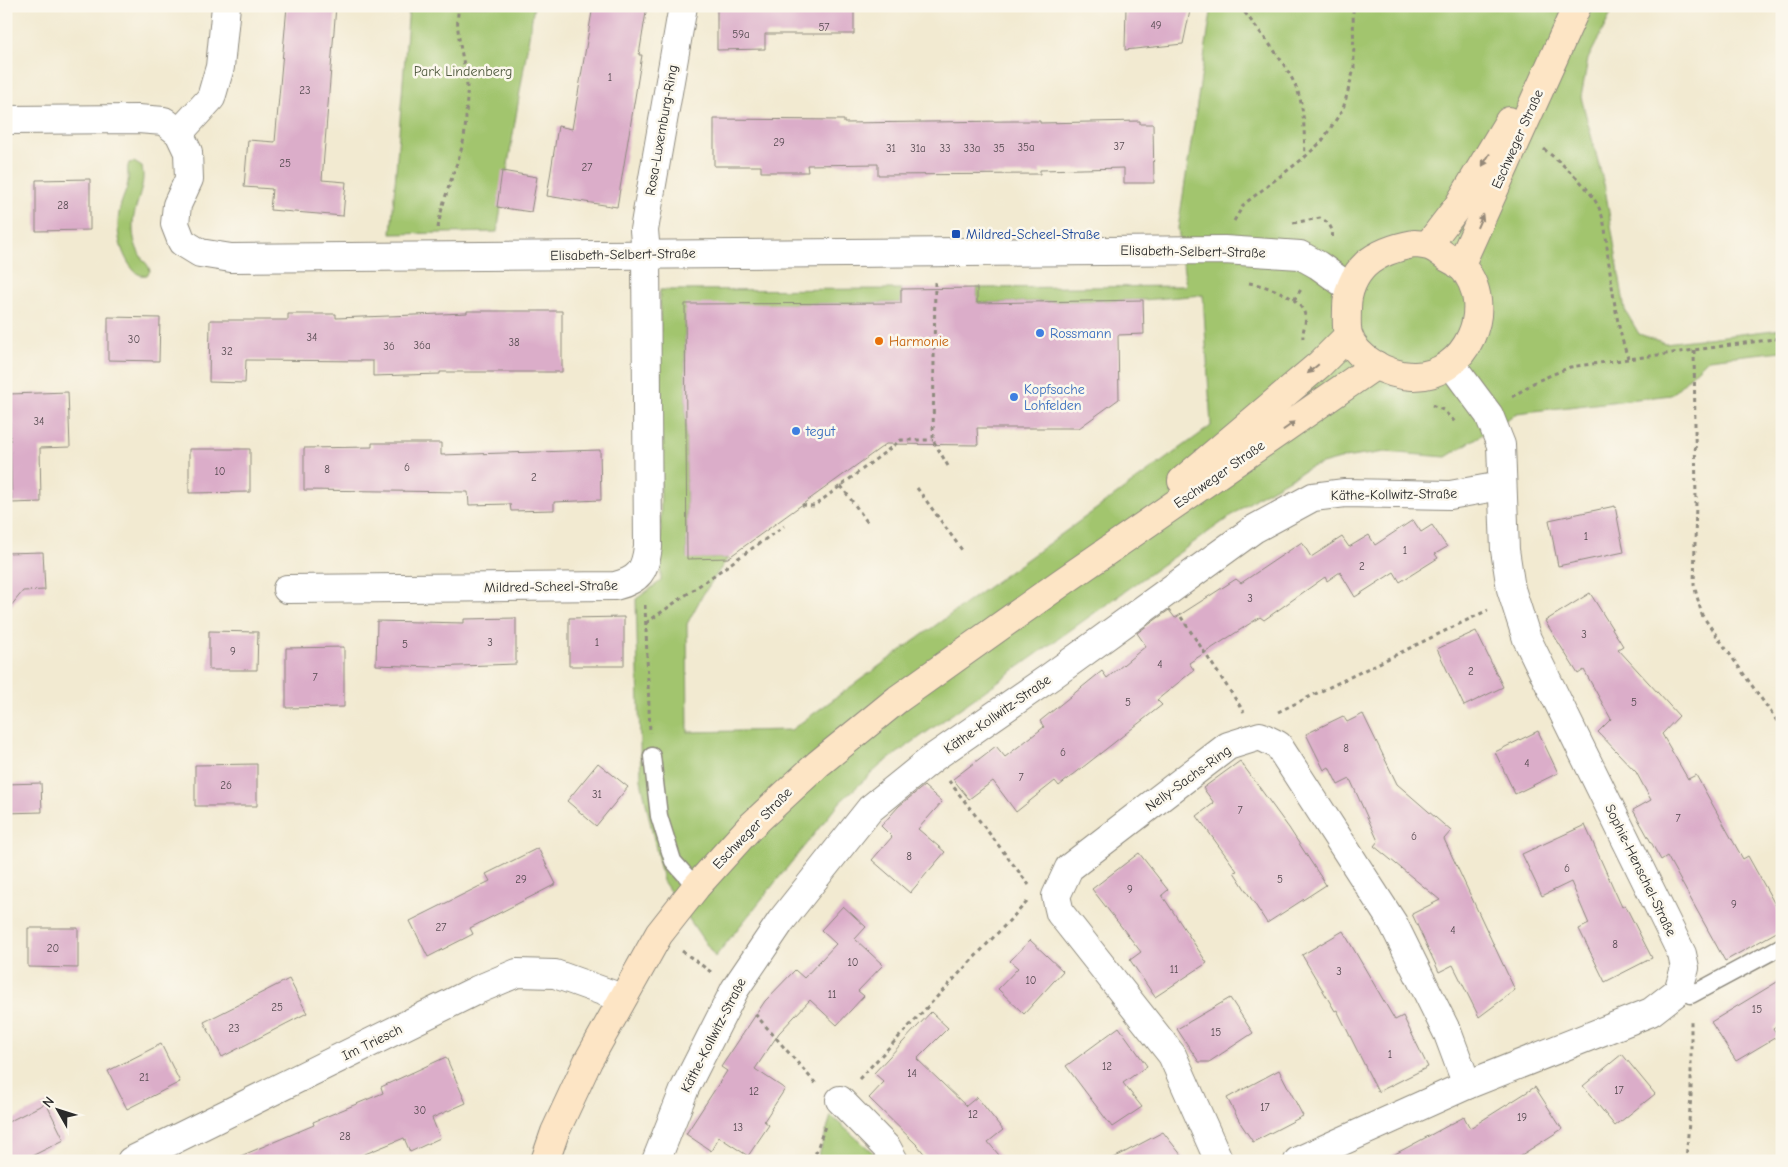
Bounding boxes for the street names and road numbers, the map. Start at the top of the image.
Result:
street label: Rosa-Luxemburg-Ring [642,63,681,197]
street label: Eschweger Straße [1488,87,1547,191]
street label: Elisabeth-Selbert-Straße [1120,242,1266,261]
street label: Elisabeth-Selbert-Straße [550,245,696,264]
street label: Eschweger Straße [1171,437,1268,512]
street label: Käthe-Kollwitz-Straße [1331,485,1457,504]
street label: Mildred-Scheel-Straße [484,577,618,596]
street label: Käthe-Kollwitz-Straße [941,671,1054,758]
street label: Nelly-Sachs-Ring [1142,742,1234,815]
street label: Eschweger Straße [709,784,796,873]
street label: Sophie-Henschel-Straße [1601,801,1680,939]
street label: Käthe-Kollwitz-Straße [677,975,750,1095]
street label: Im Triesch [339,1021,405,1064]

